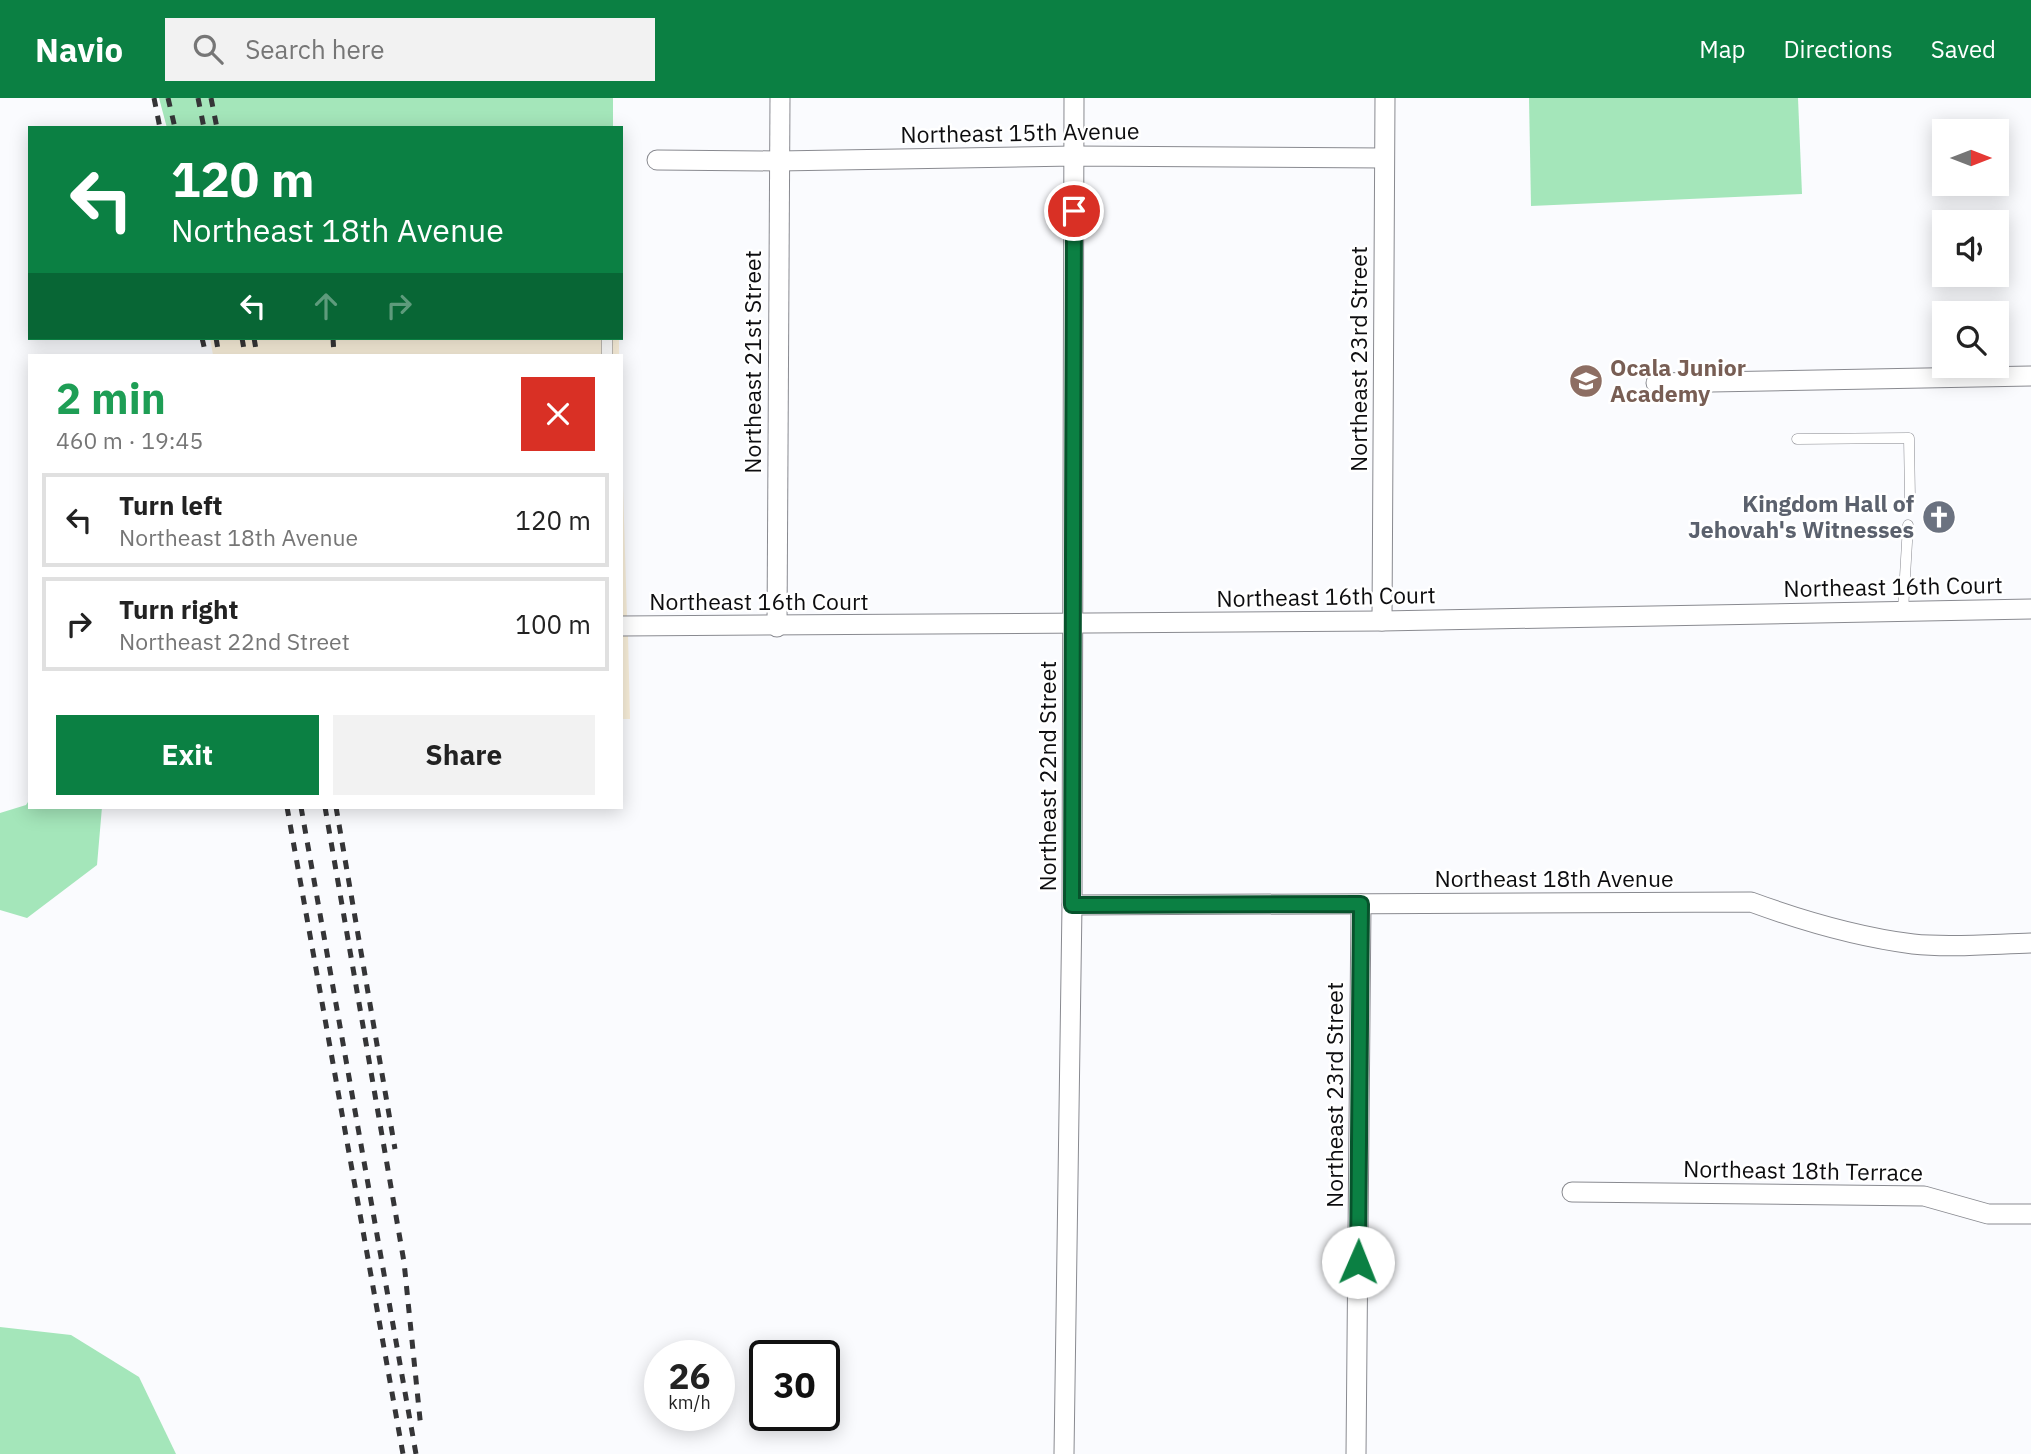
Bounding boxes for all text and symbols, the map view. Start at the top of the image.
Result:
search box [165,18,655,81]
text: Navio [35,28,123,71]
icon: search [189,30,227,68]
text: Search here [245,32,385,66]
text: Map [1699,33,1745,65]
text: Directions [1783,33,1893,65]
text: Saved [1931,33,1996,65]
street label: Northeast 15th Avenue [900,115,1140,149]
north arrow [1932,119,2009,196]
map controls [1932,119,2009,378]
text: 120 m [171,147,315,210]
icon: left [56,154,147,245]
pin [1044,181,1104,241]
icon: arrive [1055,192,1093,230]
text: Northeast 18th Avenue [171,209,504,251]
button: sound [1932,210,2009,287]
street label: Northeast 23rd Street [1343,246,1373,472]
street label: Northeast 21st Street [737,250,767,474]
icon: left [234,287,272,325]
icon: ahead [307,287,345,325]
icon: right [380,287,418,325]
button: search [1932,301,2009,378]
place label: Ocala Junior Academy [1610,352,1746,408]
school or university icon: Ocala Junior Academy [1567,362,1605,400]
text: 2 min [56,371,166,426]
button: close [521,377,595,451]
text: 460 m · 19:45 [56,425,203,455]
text: Turn left [119,488,222,522]
place label: Kingdom Hall of Jehovah's Witnesses [1688,488,1914,544]
church icon: Kingdom Hall of Jehovah's Witnesses [1920,498,1958,536]
icon: left [60,501,98,539]
text: 120 m [515,503,591,537]
text: Northeast 18th Avenue [119,522,358,552]
street label: Northeast 16th Court [1783,569,2003,603]
street label: Northeast 16th Court [1216,579,1436,613]
street label: Northeast 16th Court [649,586,869,616]
text: Turn right [119,592,238,626]
icon: right [60,605,98,643]
text: 100 m [515,607,591,641]
text: Northeast 22nd Street [119,626,350,656]
street label: Northeast 22nd Street [1032,661,1062,891]
button: Exit [56,715,319,795]
button: Share [333,715,595,795]
street label: Northeast 18th Avenue [1434,863,1674,893]
street label: Northeast 23rd Street [1319,982,1349,1208]
street label: Northeast 18th Terrace [1683,1153,1923,1187]
position arrow [1321,1225,1395,1299]
speed limit sign: 30 [749,1340,840,1431]
text: 26 [668,1353,711,1399]
text: km/h [668,1391,711,1414]

